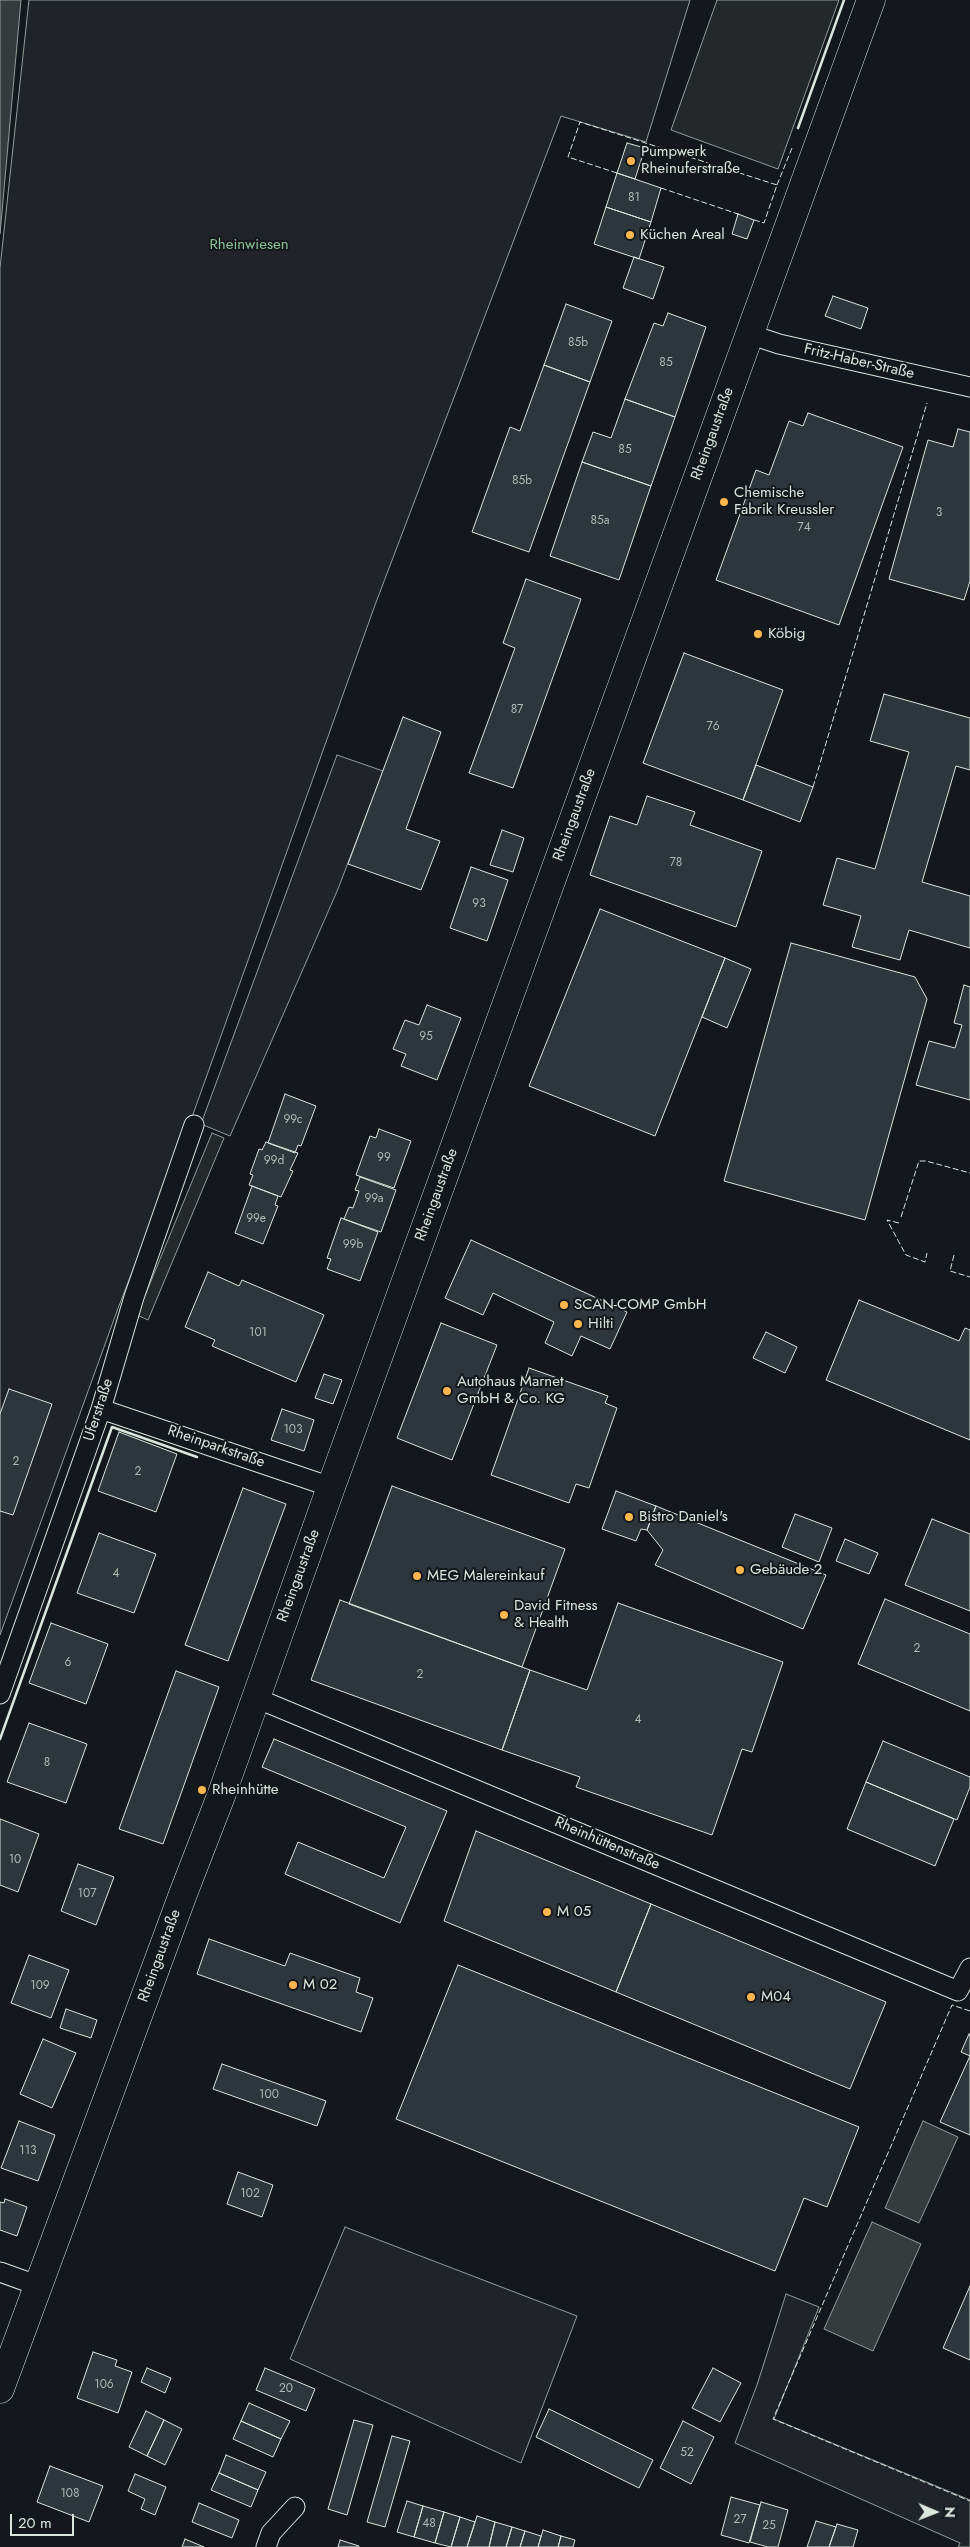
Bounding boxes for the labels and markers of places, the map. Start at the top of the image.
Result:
place label: Pumpwerk Rheinuferstraße [641,143,740,178]
marker: Pumpwerk Rheinuferstraße [625,155,637,167]
place label: Küchen Areal [640,226,725,244]
marker: Küchen Areal [624,229,636,241]
place label: Chemische Fabrik Kreussler [734,484,834,519]
marker: Chemische Fabrik Kreussler [718,496,730,508]
place label: Köbig [768,625,805,643]
marker: Köbig [752,628,764,640]
place label: SCAN-COMP GmbH [574,1296,707,1314]
marker: SCAN-COMP GmbH [558,1299,570,1311]
place label: Hilti [588,1315,614,1333]
marker: Hilti [572,1318,584,1330]
place label: Autohaus Marnet GmbH & Co. KG [457,1373,565,1408]
marker: Autohaus Marnet GmbH & Co. KG [441,1385,453,1397]
place label: Bistro Daniel's [639,1508,728,1526]
marker: Bistro Daniel's [623,1511,635,1523]
place label: Gebäude 2 [750,1561,822,1579]
marker: Gebäude 2 [734,1564,746,1576]
place label: MEG Malereinkauf [427,1567,544,1585]
marker: MEG Malereinkauf [411,1570,423,1582]
place label: David Fitness & Health [514,1597,598,1632]
marker: David Fitness & Health [498,1609,510,1621]
place label: Rheinhütte [212,1781,278,1799]
marker: Rheinhütte [196,1784,208,1796]
place label: M 05 [557,1903,591,1921]
marker: M 05 [541,1906,553,1918]
place label: M 02 [303,1976,337,1994]
marker: M 02 [287,1979,299,1991]
place label: M04 [761,1988,791,2006]
marker: M04 [745,1991,757,2003]

